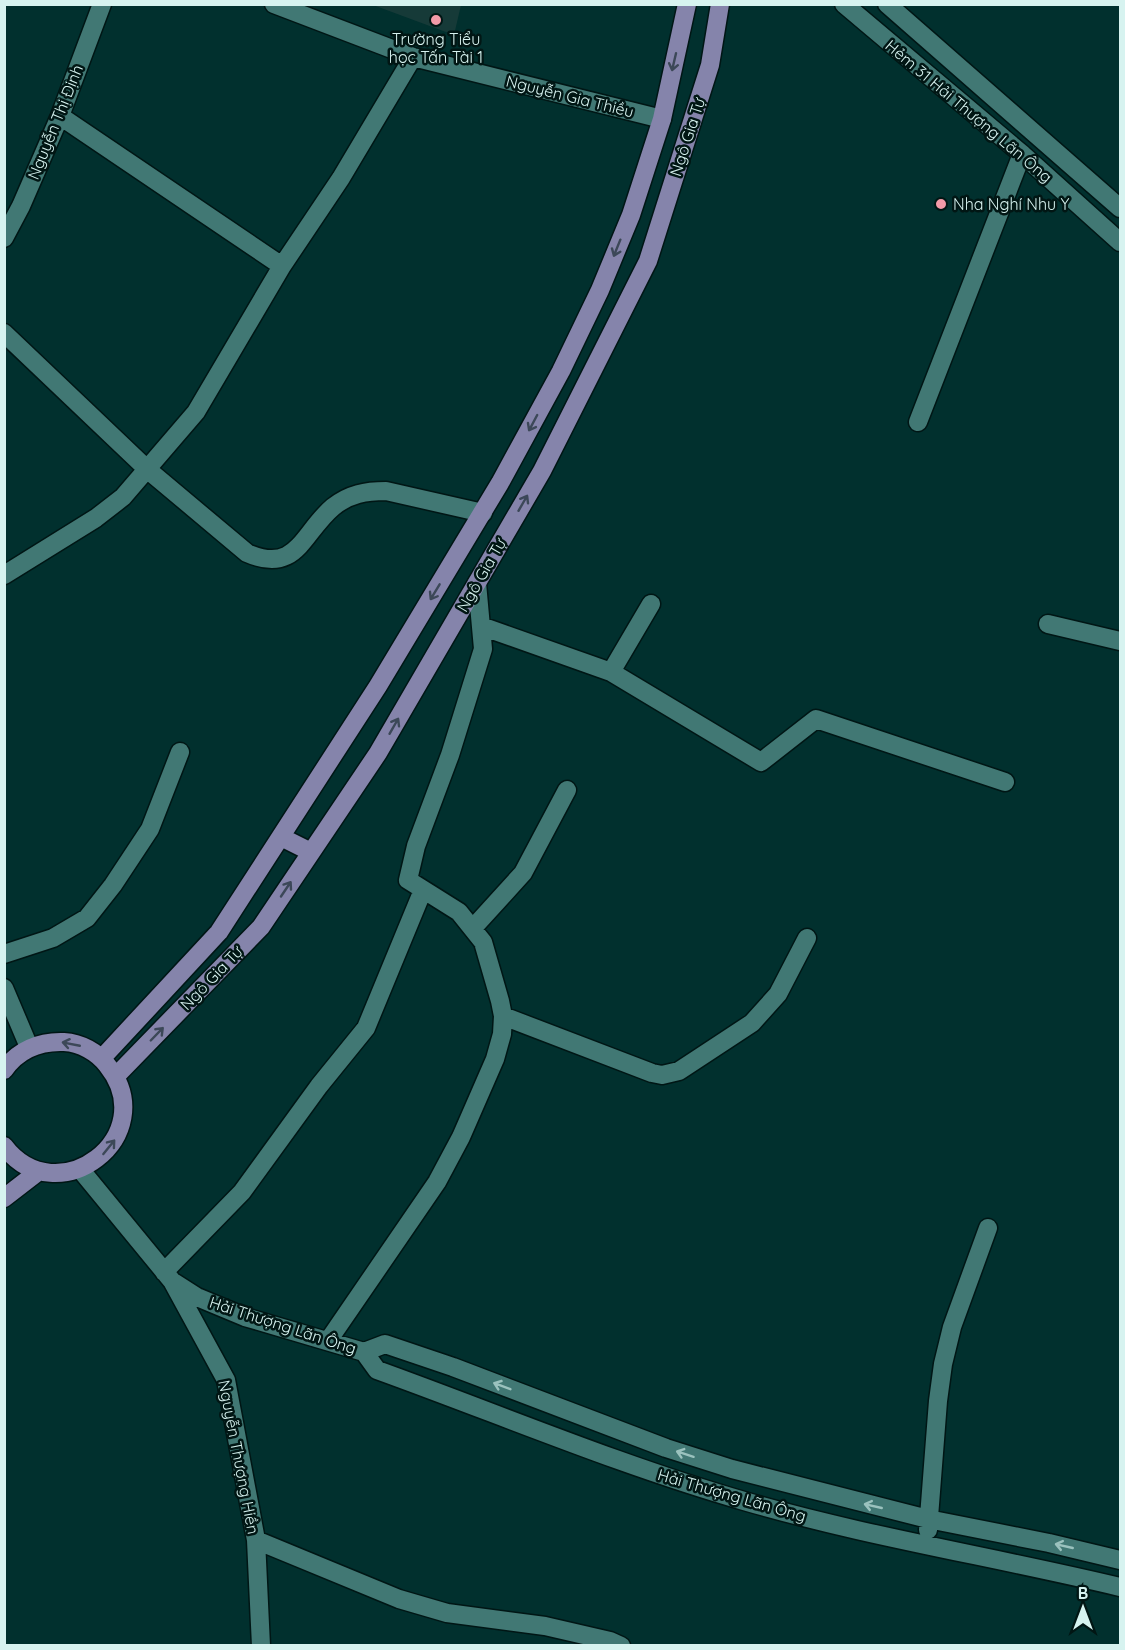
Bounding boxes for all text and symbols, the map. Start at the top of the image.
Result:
marker: Trường Tiểu học Tấn Tài 1 [429,13,443,27]
place label: Trường Tiểu học Tấn Tài 1 [389,29,483,67]
street label: Hẻm 31 Hải Thượng Lãn Ông [882,35,1056,187]
one-way arrow [668,52,680,71]
street label: Nguyễn Thị Định [23,62,87,182]
street label: Nguyễn Gia Thiều [504,70,636,122]
street label: Ngô Gia Tự [665,94,709,179]
place label: Nha Nghí Nhu Y [953,194,1070,214]
marker: Nha Nghí Nhu Y [934,197,948,211]
one-way arrow [611,238,622,256]
one-way arrow [527,414,538,432]
one-way arrow [517,495,529,512]
street label: Ngô Gia Tự [452,534,510,615]
one-way arrow [429,583,441,600]
one-way arrow [388,718,400,735]
one-way arrow [280,881,292,898]
street label: Ngô Gia Tự [176,941,247,1014]
one-way arrow [149,1026,164,1041]
one-way arrow [62,1038,82,1049]
one-way arrow [102,1139,115,1155]
street label: Hải Thượng Lãn Ông [207,1292,359,1358]
street label: Nguyễn Thượng Hiền [214,1378,264,1536]
one-way arrow [494,1380,512,1391]
one-way arrow [676,1448,695,1459]
street label: Hải Thượng Lãn Ông [655,1464,809,1526]
one-way arrow [864,1500,883,1512]
one-way arrow [1055,1540,1074,1551]
north arrow [1053,1578,1113,1638]
text: B [1078,1583,1088,1603]

